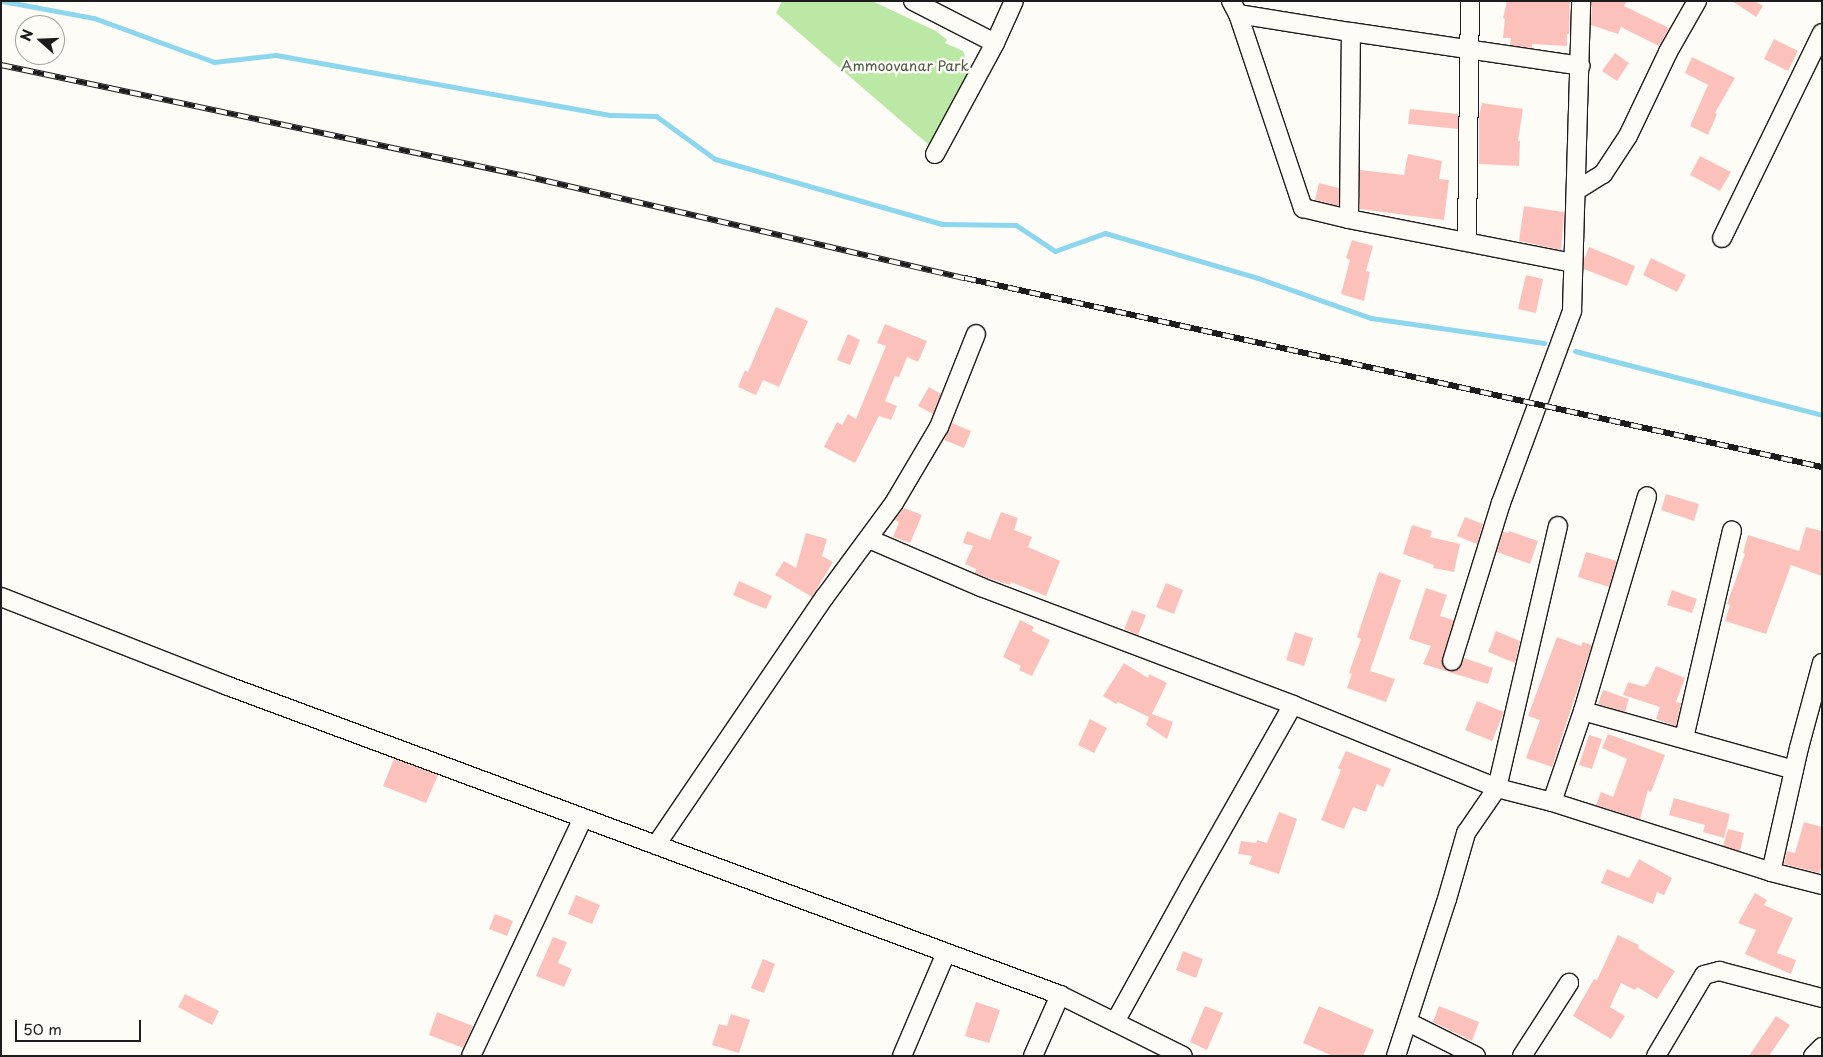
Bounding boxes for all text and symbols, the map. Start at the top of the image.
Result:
north arrow [15,15,65,65]
text: N [15,26,38,44]
park label: Ammoovanar Park [841,58,969,74]
scale bar [18,1010,144,1042]
text: 50 m [23,1017,62,1040]

